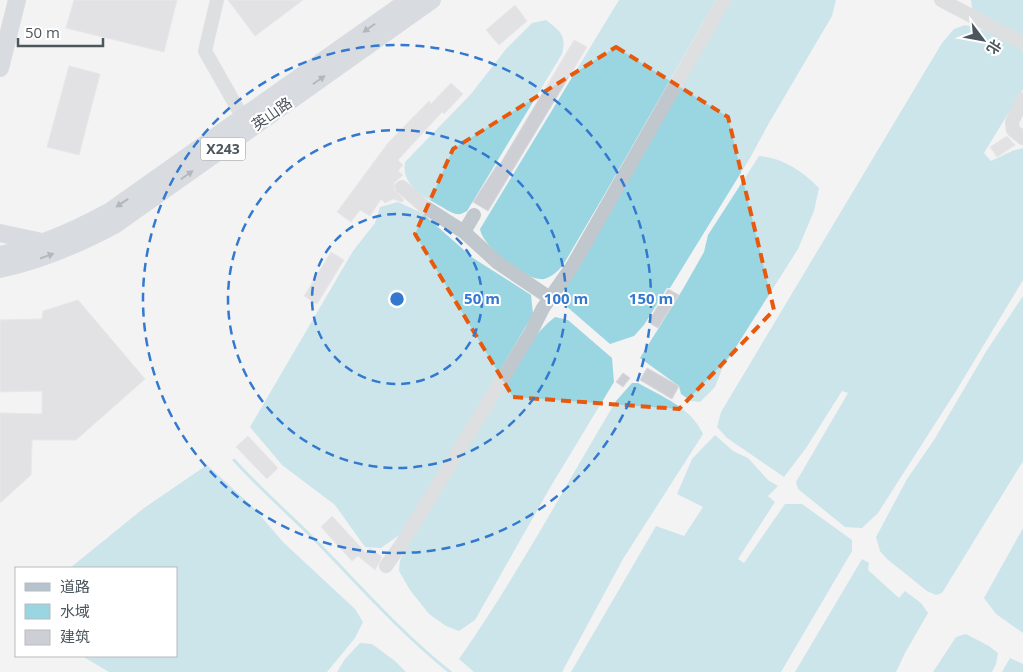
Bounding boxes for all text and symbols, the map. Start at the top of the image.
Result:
scale bar [18,15,102,47]
north arrow [958,15,1008,65]
text: 50 m [25,22,60,42]
one-way arrow [362,23,376,33]
text: 北 [983,36,1006,58]
one-way arrow [312,75,326,85]
street label: 英山路 [247,92,296,134]
road number: X243 [200,138,246,160]
one-way arrow [180,169,193,180]
one-way arrow [115,198,129,208]
one-way arrow [40,252,55,260]
text: 50 m [464,288,500,308]
text: 100 m [544,288,588,308]
text: 150 m [629,288,673,308]
centre of rings [388,290,406,308]
legend [15,567,178,657]
text: 道路 [60,576,90,596]
text: 水域 [60,601,90,621]
text: 建筑 [60,626,90,646]

